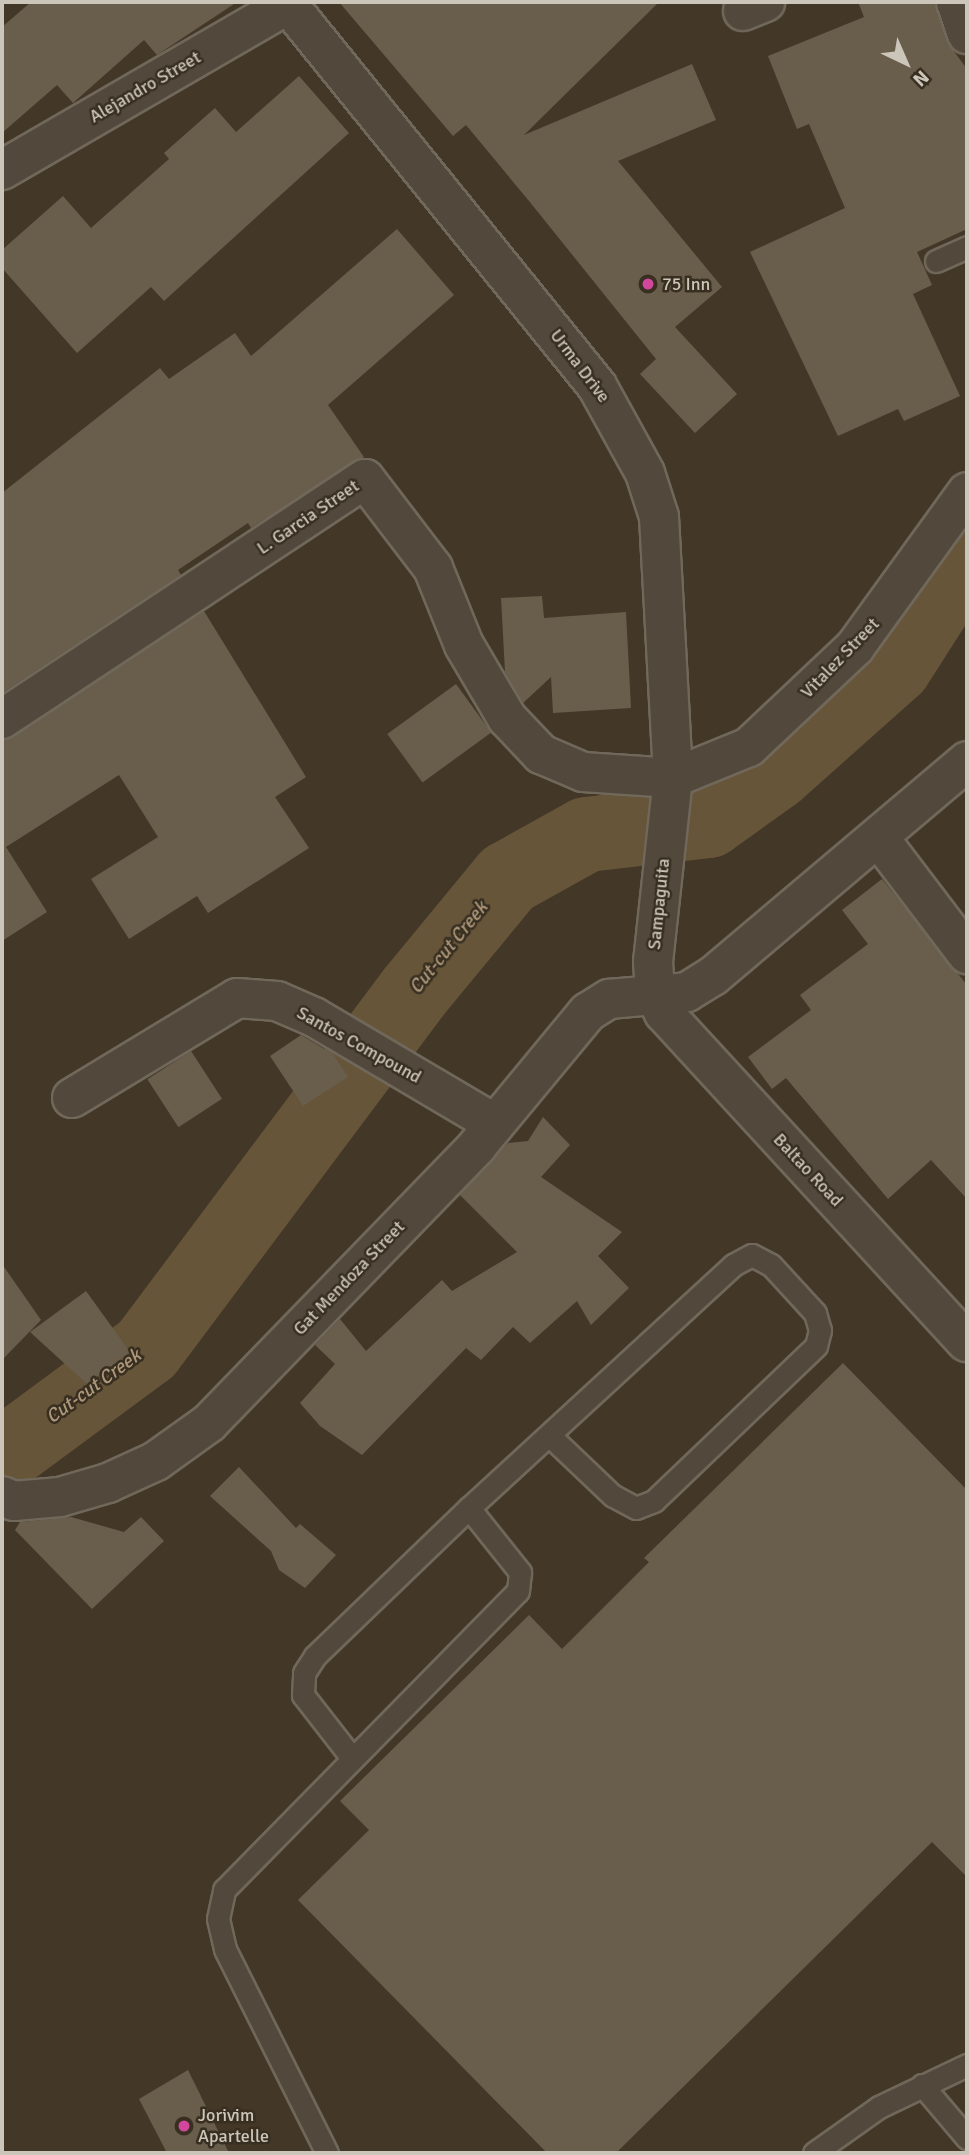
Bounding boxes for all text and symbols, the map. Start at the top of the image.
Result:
north arrow [871,28,941,98]
street label: Alejandro Street [86,46,204,128]
text: N [907,65,934,91]
place label: 75 Inn [662,273,710,295]
marker: 75 Inn [640,276,656,292]
street label: Urma Drive [545,325,615,407]
street label: L. Garcia Street [253,475,363,559]
street label: Vitalez Street [796,613,884,703]
street label: Sampaguita [643,857,675,951]
water label: Cut-cut Creek [405,897,493,999]
street label: Santos Compound [293,1002,425,1088]
street label: Baltao Road [769,1129,847,1211]
street label: Gat Mendoza Street [289,1216,409,1340]
water label: Cut-cut Creek [42,1345,146,1429]
place label: Jorivim Apartelle [198,2105,269,2148]
marker: Jorivim Apartelle [176,2118,192,2134]

